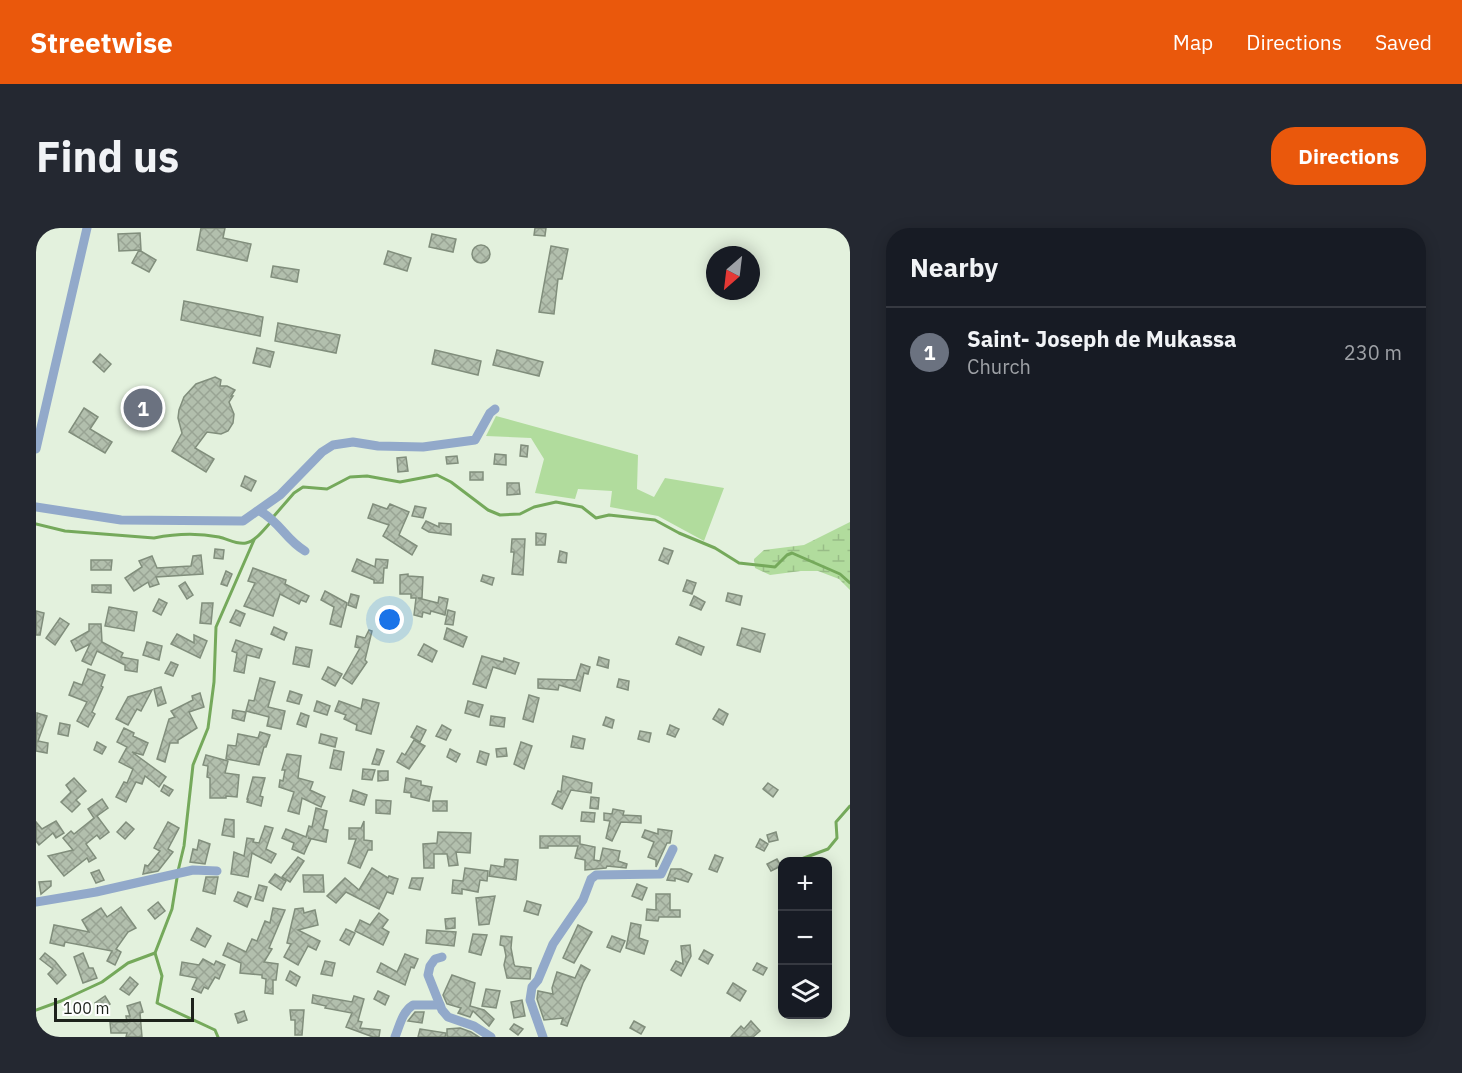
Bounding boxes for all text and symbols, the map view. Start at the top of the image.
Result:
text: Streetwise [30,24,173,61]
text: Map [1173,28,1213,56]
text: Directions [1246,28,1342,56]
text: Saved [1375,28,1432,56]
button: Directions [1271,127,1426,185]
text: Find us [36,129,179,184]
north arrow [706,246,760,300]
text: Nearby [910,250,998,284]
text: Saint- Joseph de Mukassa [967,324,1237,353]
text: 1 [924,339,936,366]
text: 230 m [1344,339,1402,366]
text: Church [967,353,1031,380]
pin: 1 [124,386,162,430]
your location [375,605,404,634]
map controls [778,857,832,1019]
button: + [778,857,832,911]
button: − [778,911,832,965]
button: layers [778,965,832,1019]
scale bar [54,995,194,1022]
text: 100 m [63,998,110,1018]

